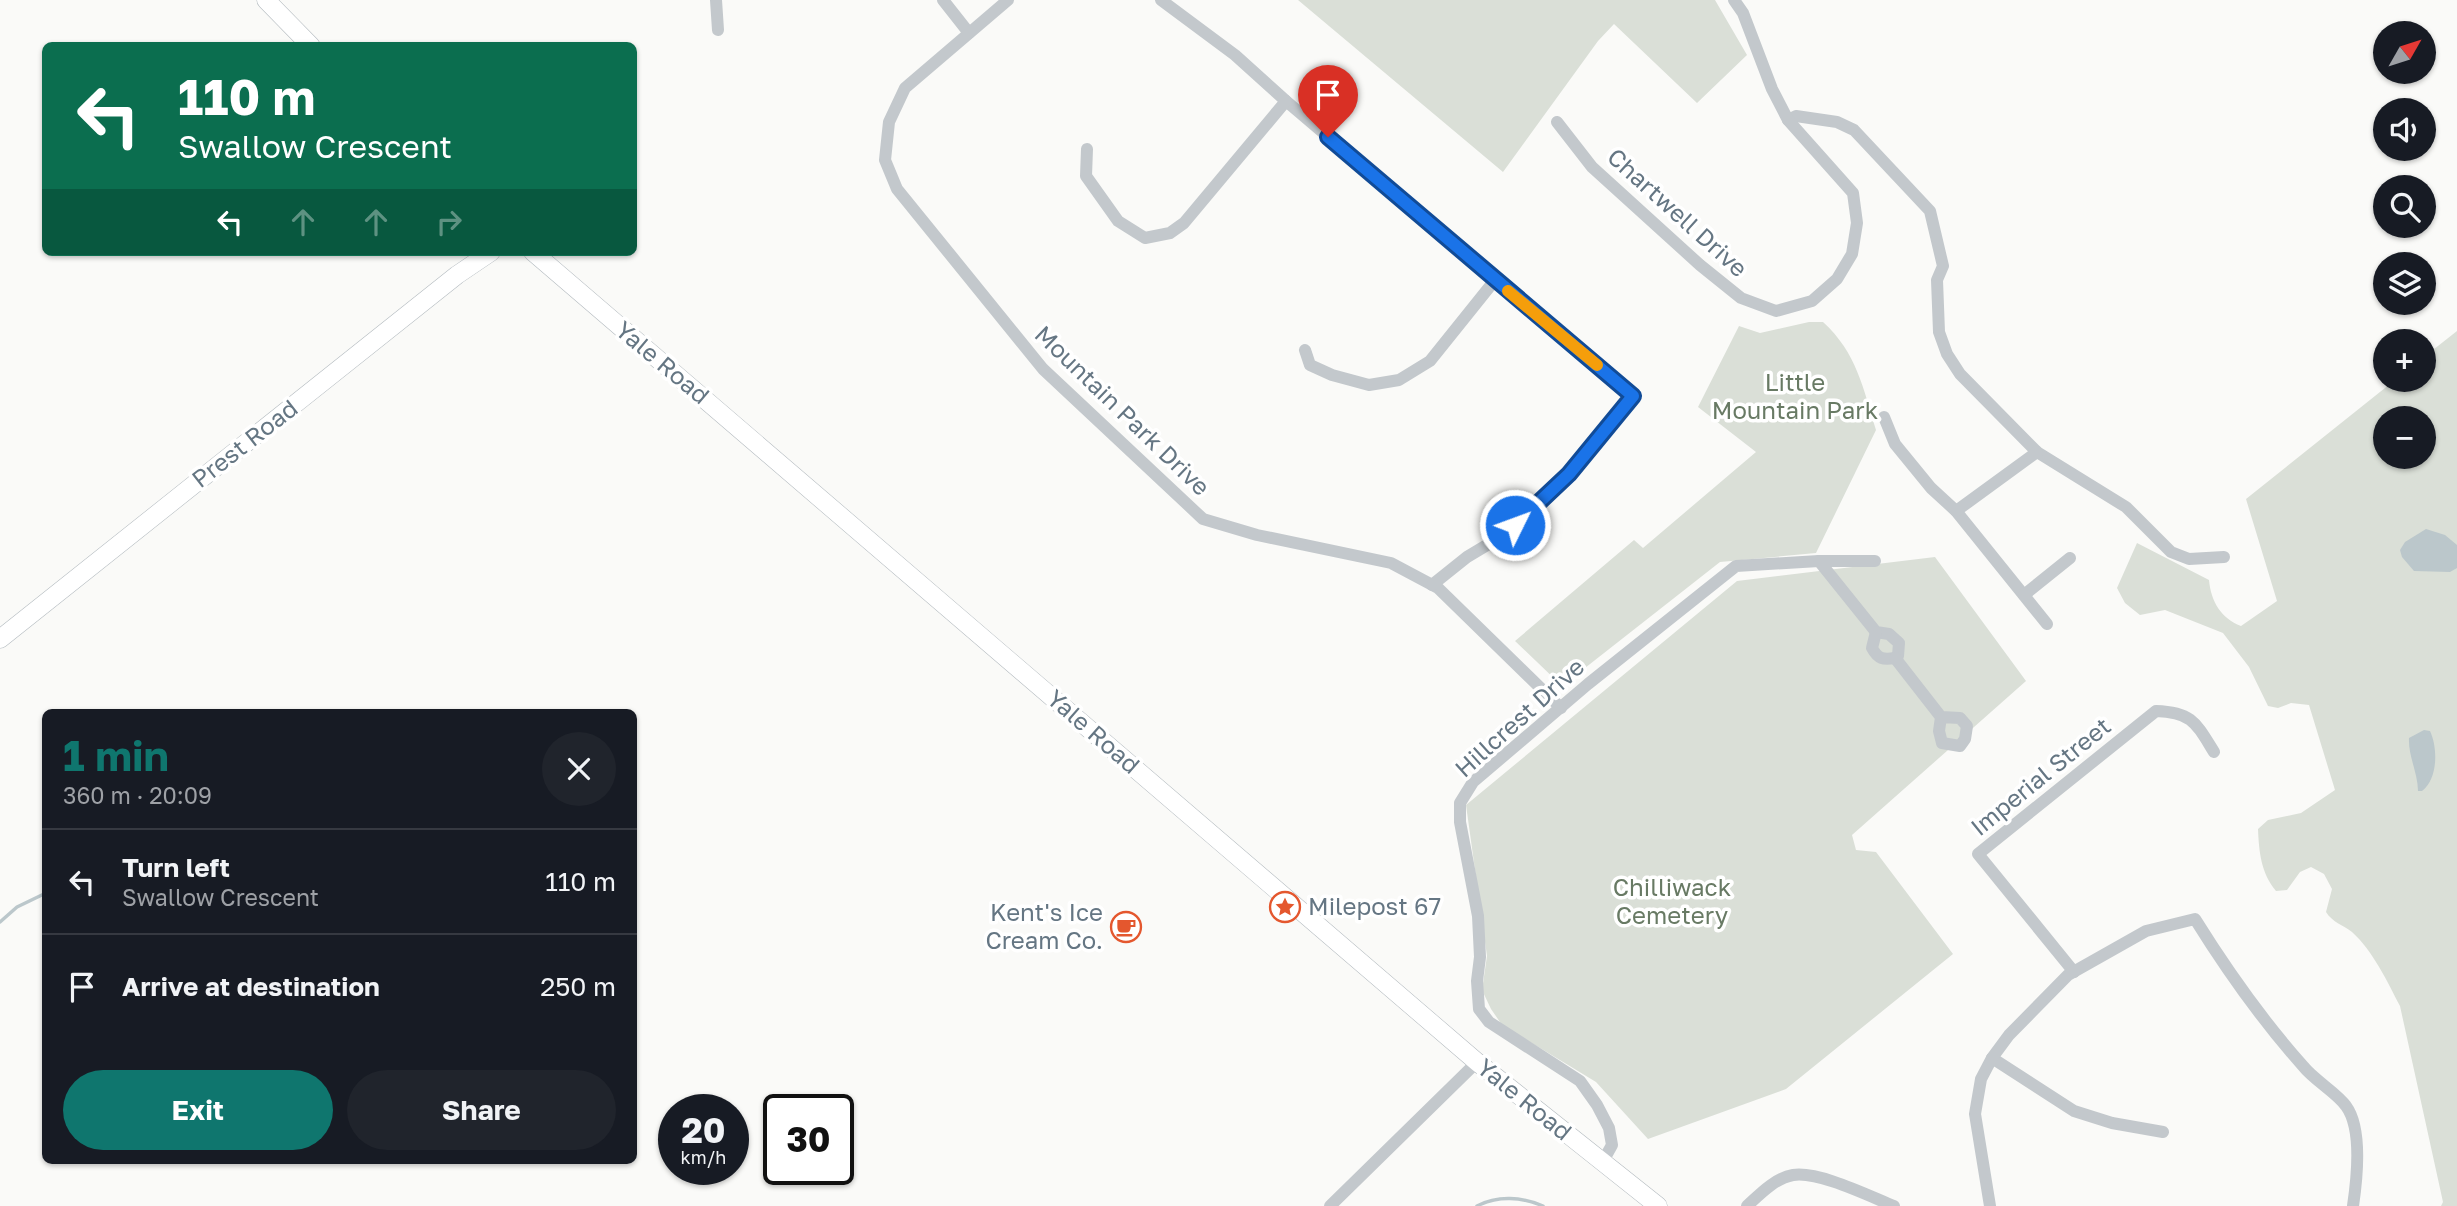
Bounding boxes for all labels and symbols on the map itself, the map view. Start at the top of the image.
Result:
north arrow [2373,21,2436,84]
pin [1298,65,1358,137]
street label: Chartwell Drive [1602,141,1754,282]
street label: Yale Road [610,314,716,409]
street label: Mountain Park Drive [1030,319,1217,501]
park label: Little Mountain Park [1712,367,1878,424]
street label: Prest Road [186,393,303,493]
position arrow [1478,488,1552,562]
street label: Hillcrest Drive [1448,651,1590,782]
street label: Yale Road [1042,683,1146,779]
street label: Imperial Street [1964,711,2116,841]
park label: Chilliwack Cemetery [1613,872,1731,929]
place icon: Milepost 67 [1268,890,1302,924]
place label: Milepost 67 [1308,891,1441,920]
place label: Kent's Ice Cream Co. [985,897,1103,954]
cafe icon: Kent's Ice Cream Co. [1109,910,1143,944]
street label: Yale Road [1472,1052,1578,1146]
speed limit sign: 30 [763,1094,854,1185]

